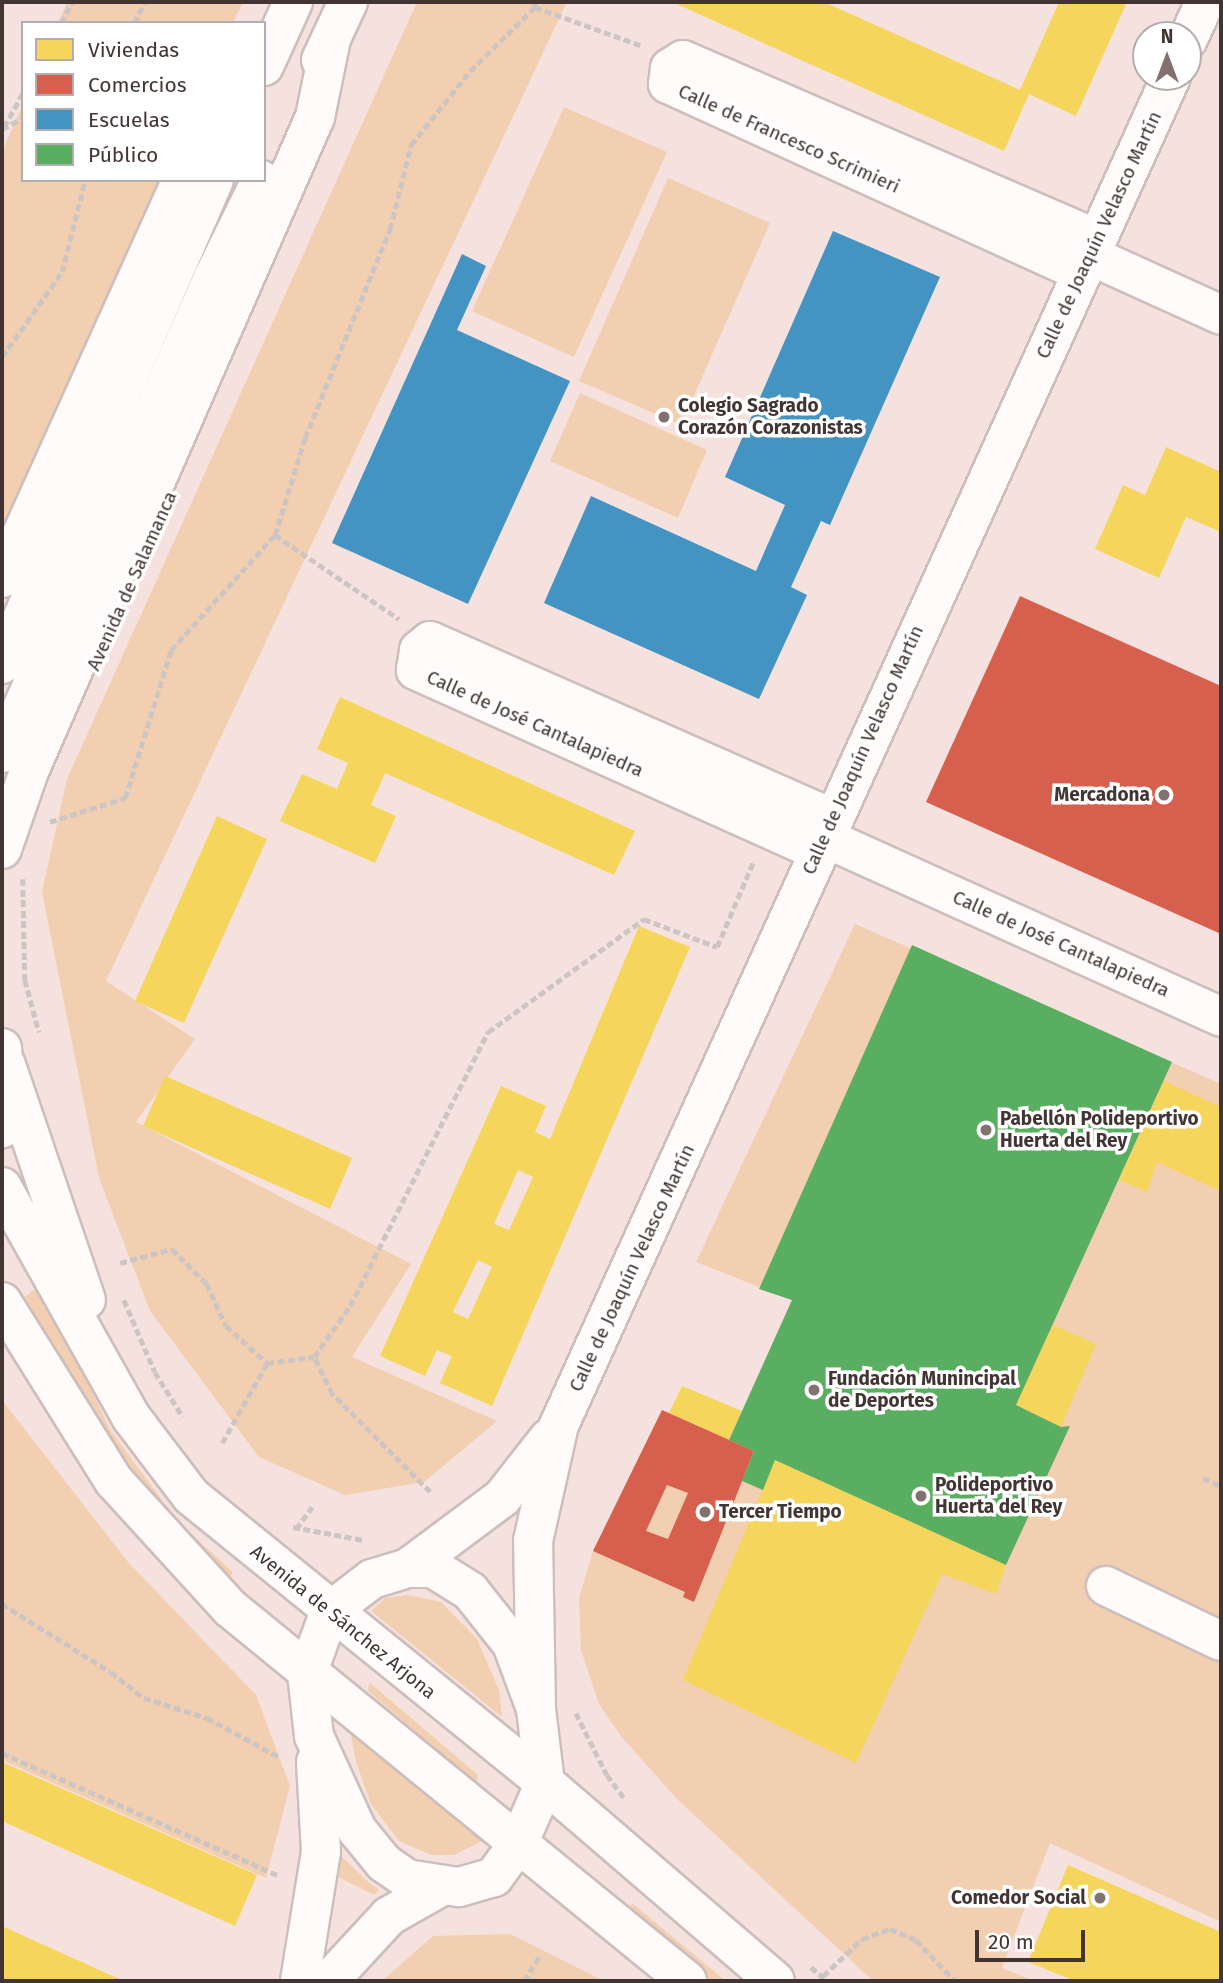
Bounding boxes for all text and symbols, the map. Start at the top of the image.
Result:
legend [21,21,266,182]
north arrow [1132,21,1202,91]
text: N [1161,25,1173,48]
text: Viviendas [88,37,179,63]
text: Comercios [88,72,187,98]
street label: Calle de Francesco Scrimieri [675,80,903,198]
text: Escuelas [88,107,170,133]
street label: Calle de Joaquín Velasco Martín [1032,108,1166,362]
text: Público [88,142,158,168]
place label: Colegio Sagrado Corazón Corazonistas [678,395,863,439]
marker: Colegio Sagrado Corazón Corazonistas [656,409,672,425]
street label: Avenida de Salamanca [82,488,182,674]
street label: Calle de Joaquín Velasco Martín [798,622,928,878]
street label: Calle de José Cantalapiedra [423,666,647,782]
place label: Mercadona [1054,784,1150,806]
marker: Mercadona [1156,787,1172,803]
street label: Calle de José Cantalapiedra [949,886,1173,1002]
place label: Pabellón Polideportivo Huerta del Rey [1000,1108,1199,1152]
marker: Pabellón Polideportivo Huerta del Rey [978,1122,994,1138]
street label: Calle de Joaquín Velasco Martín [565,1141,699,1395]
place label: Fundación Munincipal de Deportes [828,1368,1016,1412]
marker: Fundación Munincipal de Deportes [806,1382,822,1398]
place label: Polideportivo Huerta del Rey [935,1474,1062,1518]
marker: Polideportivo Huerta del Rey [913,1488,929,1504]
place label: Tercer Tiempo [719,1501,842,1523]
marker: Tercer Tiempo [697,1504,713,1520]
street label: Avenida de Sánchez Arjona [246,1540,440,1704]
place label: Comedor Social [951,1887,1086,1909]
marker: Comedor Social [1092,1890,1108,1906]
scale bar [978,1916,1088,1960]
text: 20 m [988,1929,1034,1955]

